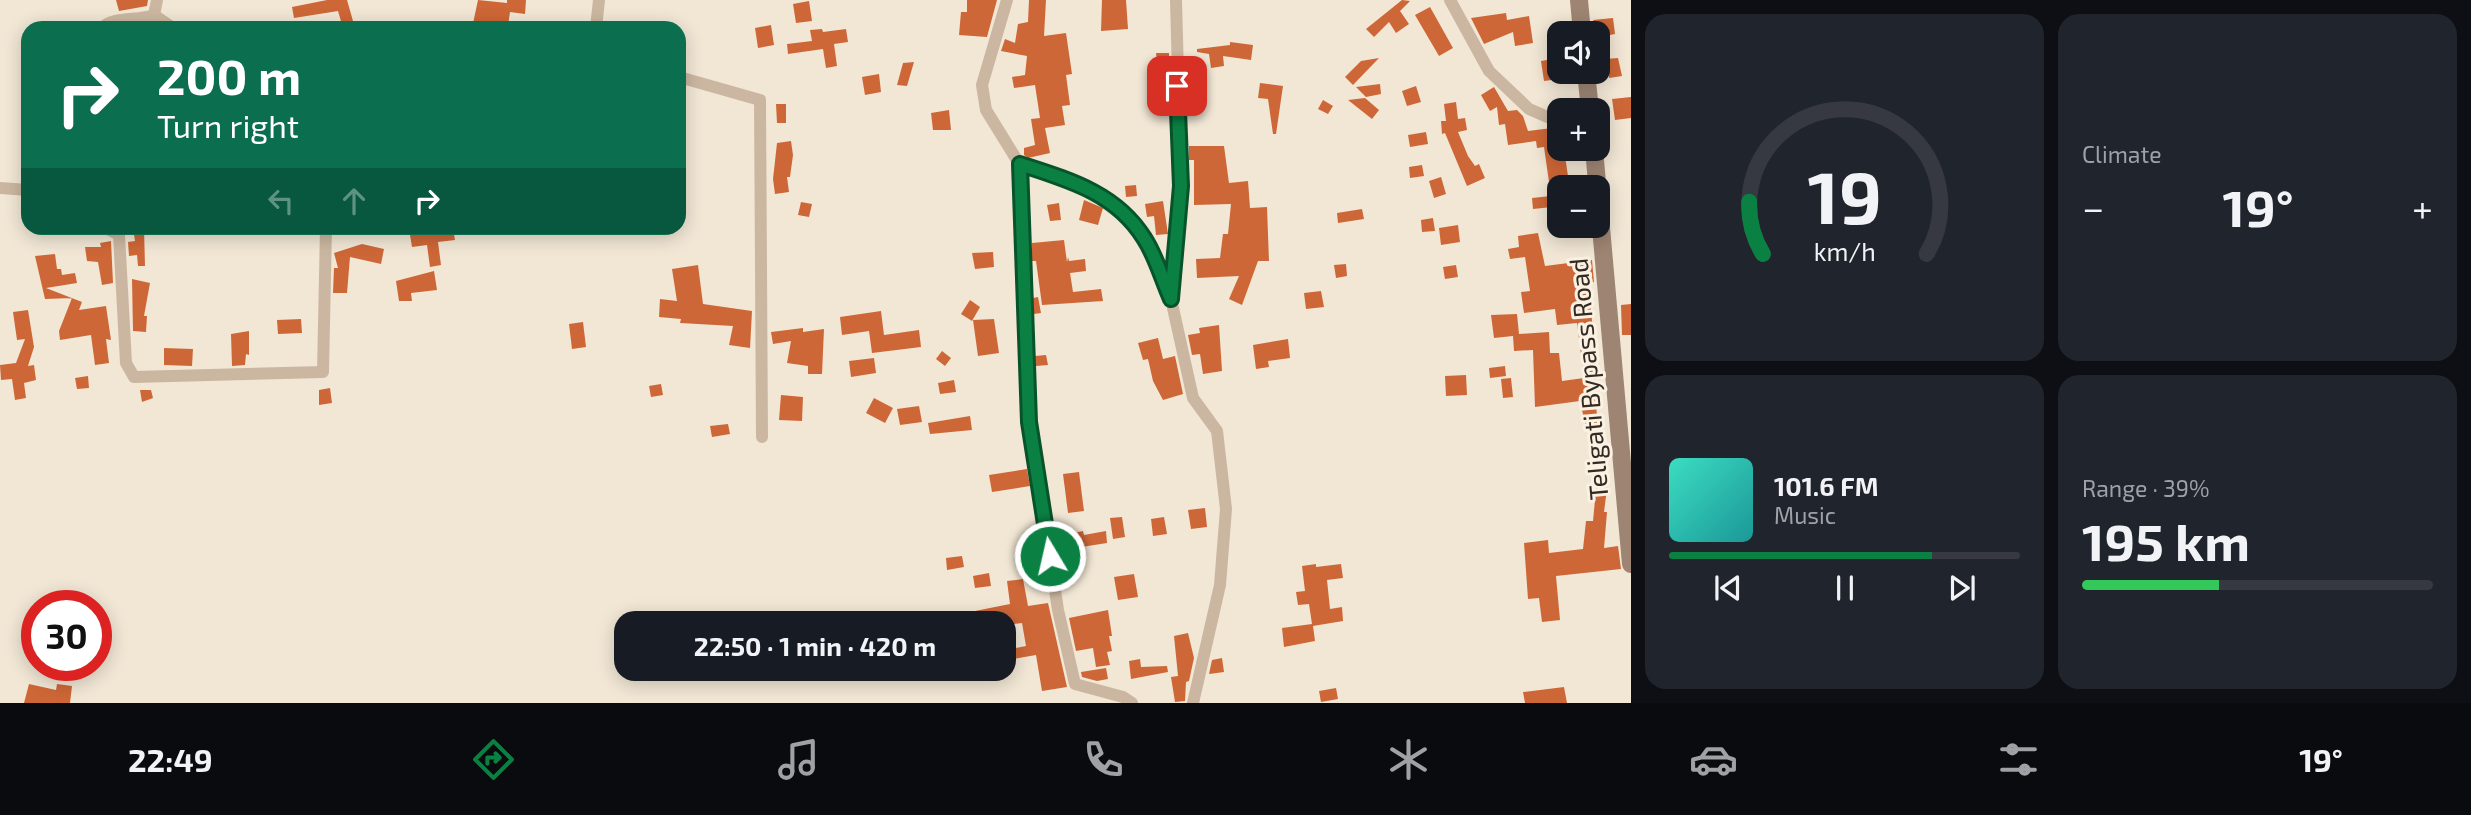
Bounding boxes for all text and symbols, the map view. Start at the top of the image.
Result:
map controls [1547,21,1610,238]
button: sound [1547,21,1610,84]
text: 200 m [157,46,301,105]
icon: right [42,49,133,140]
pin [1147,56,1207,116]
icon: arrive [1158,67,1196,105]
button: + [1547,98,1610,161]
text: Turn right [157,106,299,144]
text: Climate [2082,140,2162,168]
text: 19 [1807,151,1882,239]
button: − [1547,175,1610,238]
text: 19° [2223,175,2294,237]
icon: left [262,182,300,220]
icon: ahead [335,182,373,220]
icon: right [408,182,446,220]
text: − [2082,184,2104,230]
text: + [2412,184,2433,230]
text: km/h [1813,235,1876,265]
street label: Teligati Bypass Road [1561,257,1614,501]
text: 101.6 FM [1774,470,1878,501]
text: Range · 39% [2082,474,2210,502]
text: Music [1774,501,1836,529]
text: 195 km [2082,509,2250,571]
position arrow [1013,519,1087,593]
icon: previous [1709,569,1747,607]
icon: pause [1826,569,1864,607]
icon: next [1943,569,1981,607]
speed limit sign: 30 [21,590,112,681]
text: 22:50 · 1 min · 420 m [694,630,936,661]
icon: directions [469,735,518,784]
icon: music [774,735,823,784]
icon: phone [1079,735,1128,784]
icon: climate [1384,735,1433,784]
icon: car [1689,735,1738,784]
icon: filters [1994,735,2043,784]
text: 22:49 [128,740,213,778]
text: 19° [2299,740,2343,778]

